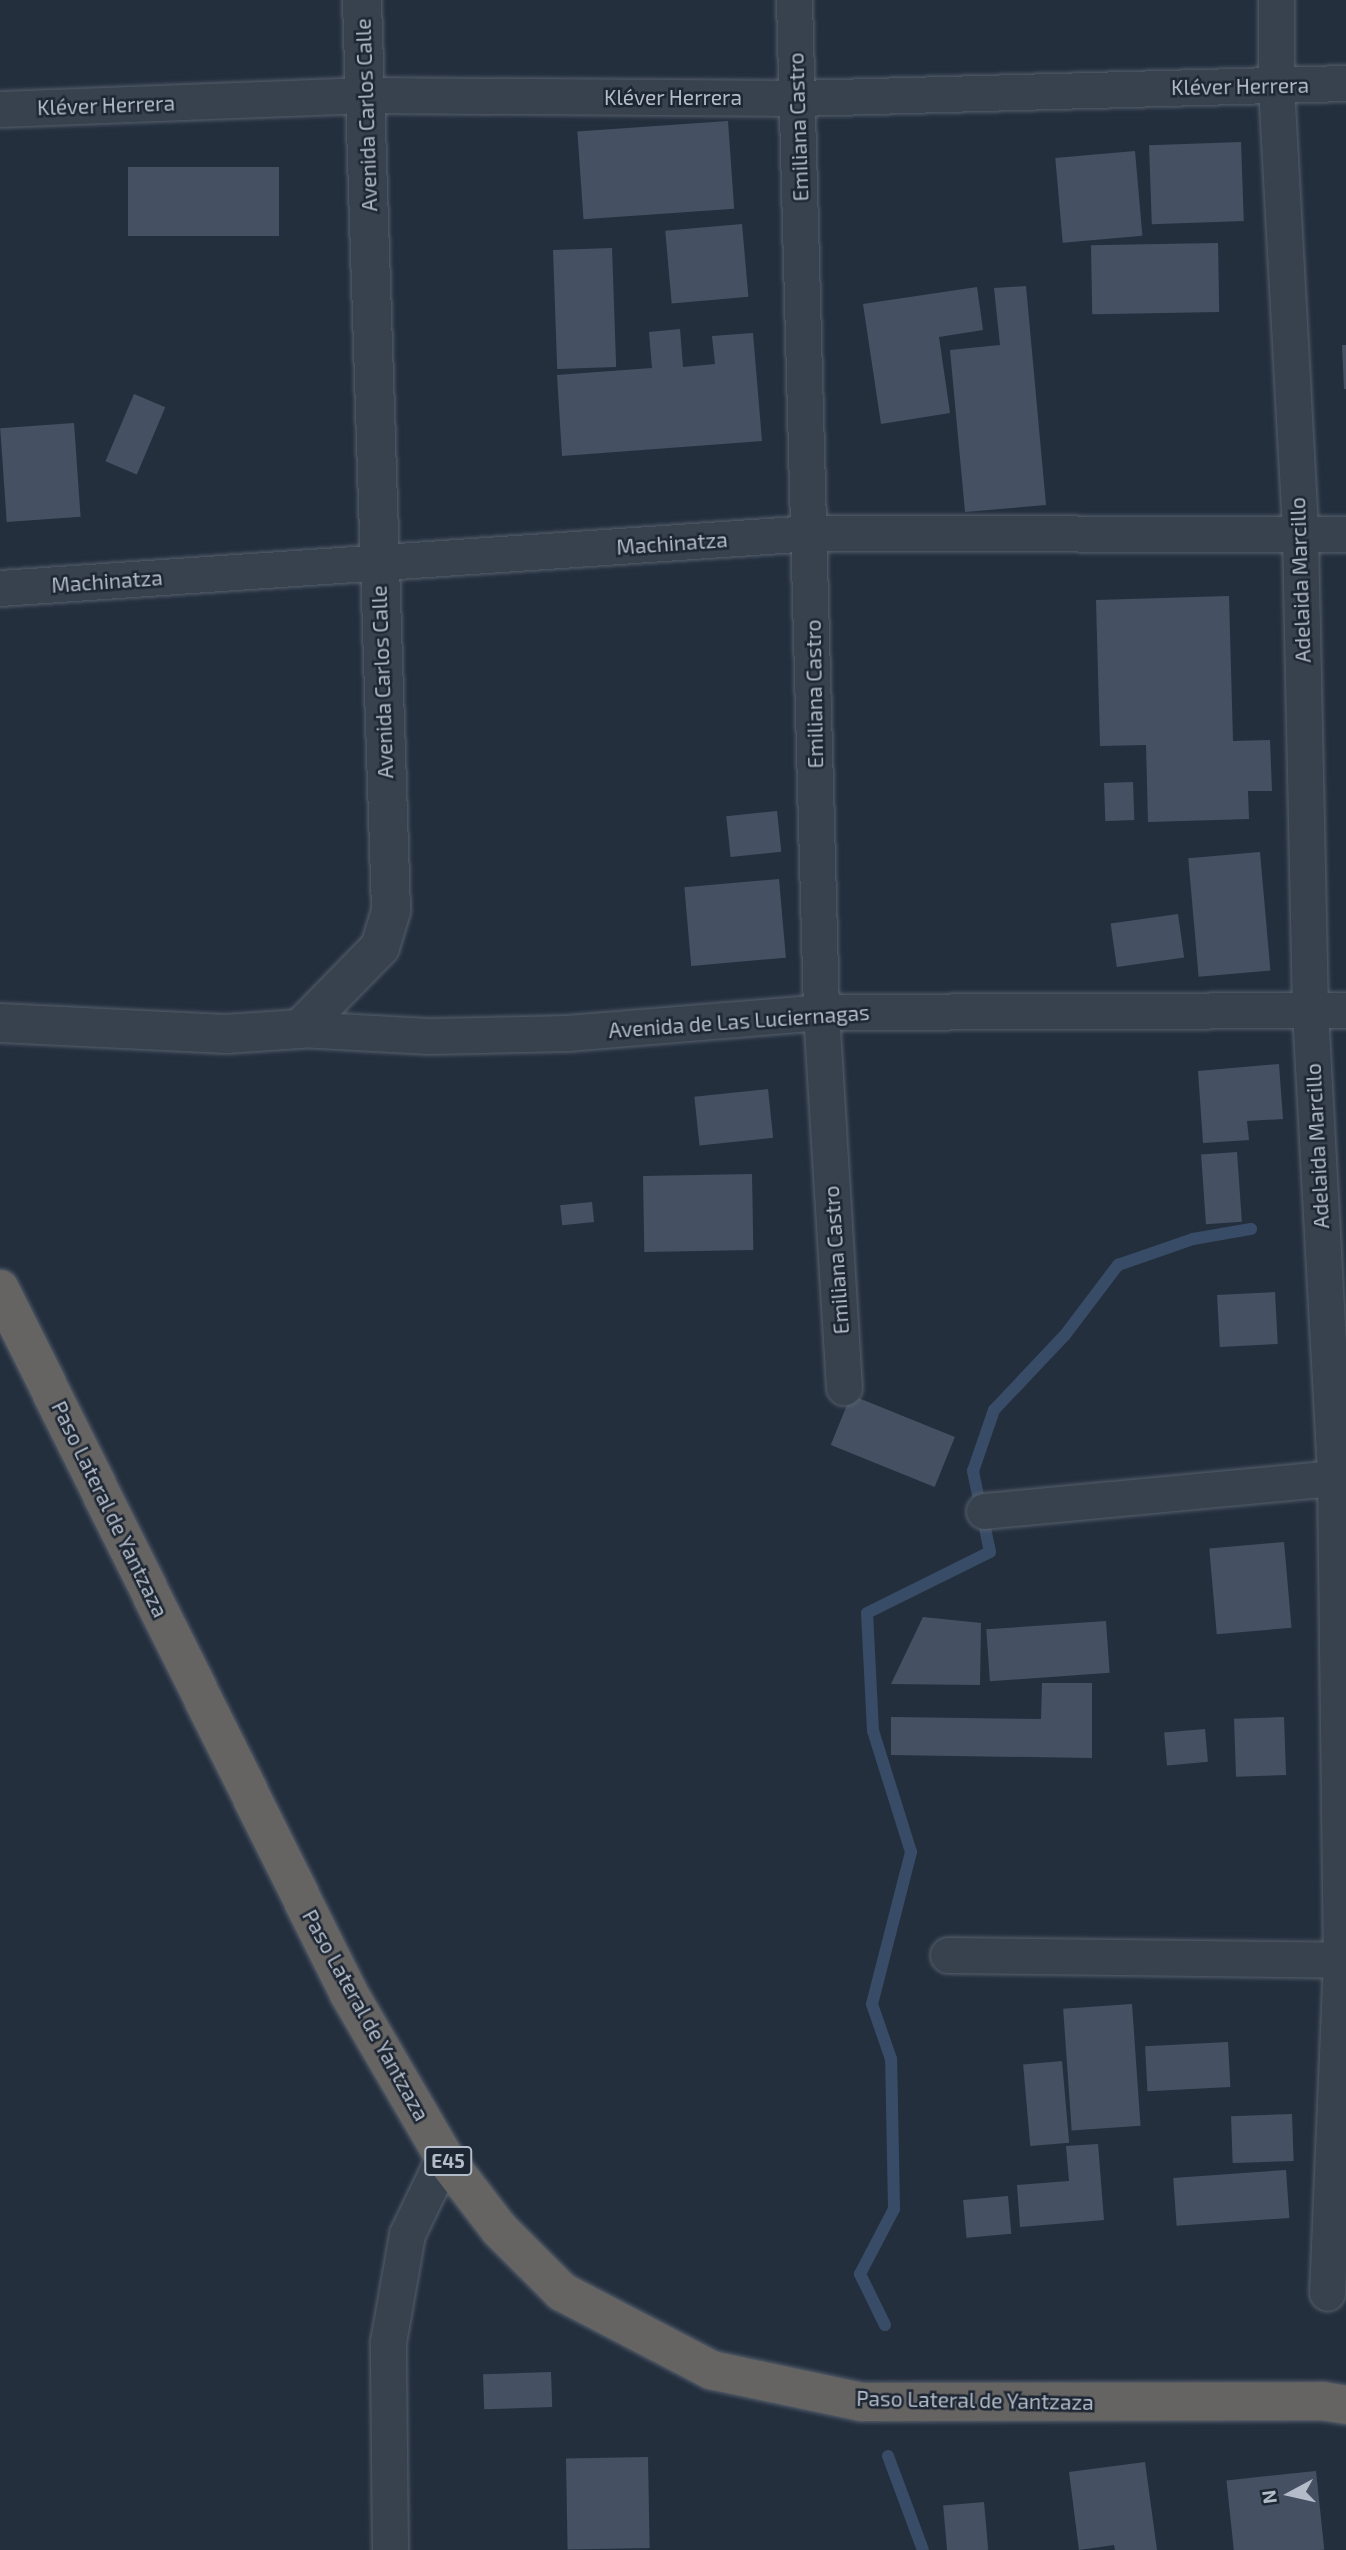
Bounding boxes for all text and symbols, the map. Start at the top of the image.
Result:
street label: Avenida Carlos Calle [350,18,382,212]
street label: Emiliana Castro [783,52,813,202]
street label: Kléver Herrera [1171,72,1309,100]
street label: Kléver Herrera [604,84,742,110]
street label: Kléver Herrera [36,90,176,120]
street label: Adelaida Marcillo [1285,497,1315,663]
street label: Machinatza [615,527,729,559]
street label: Machinatza [50,565,164,597]
street label: Avenida Carlos Calle [366,585,398,779]
street label: Emiliana Castro [800,619,828,769]
street label: Avenida de Las Luciernagas [608,999,870,1043]
street label: Adelaida Marcillo [1300,1063,1334,1229]
street label: Emiliana Castro [818,1185,854,1335]
street label: Paso Lateral de Yantzaza [46,1396,174,1622]
street label: Paso Lateral de Yantzaza [297,1905,435,2125]
road number: E45 [424,2146,472,2176]
street label: Paso Lateral de Yantzaza [856,2385,1094,2415]
north arrow [1255,2459,1325,2529]
text: N [1256,2489,1281,2505]

